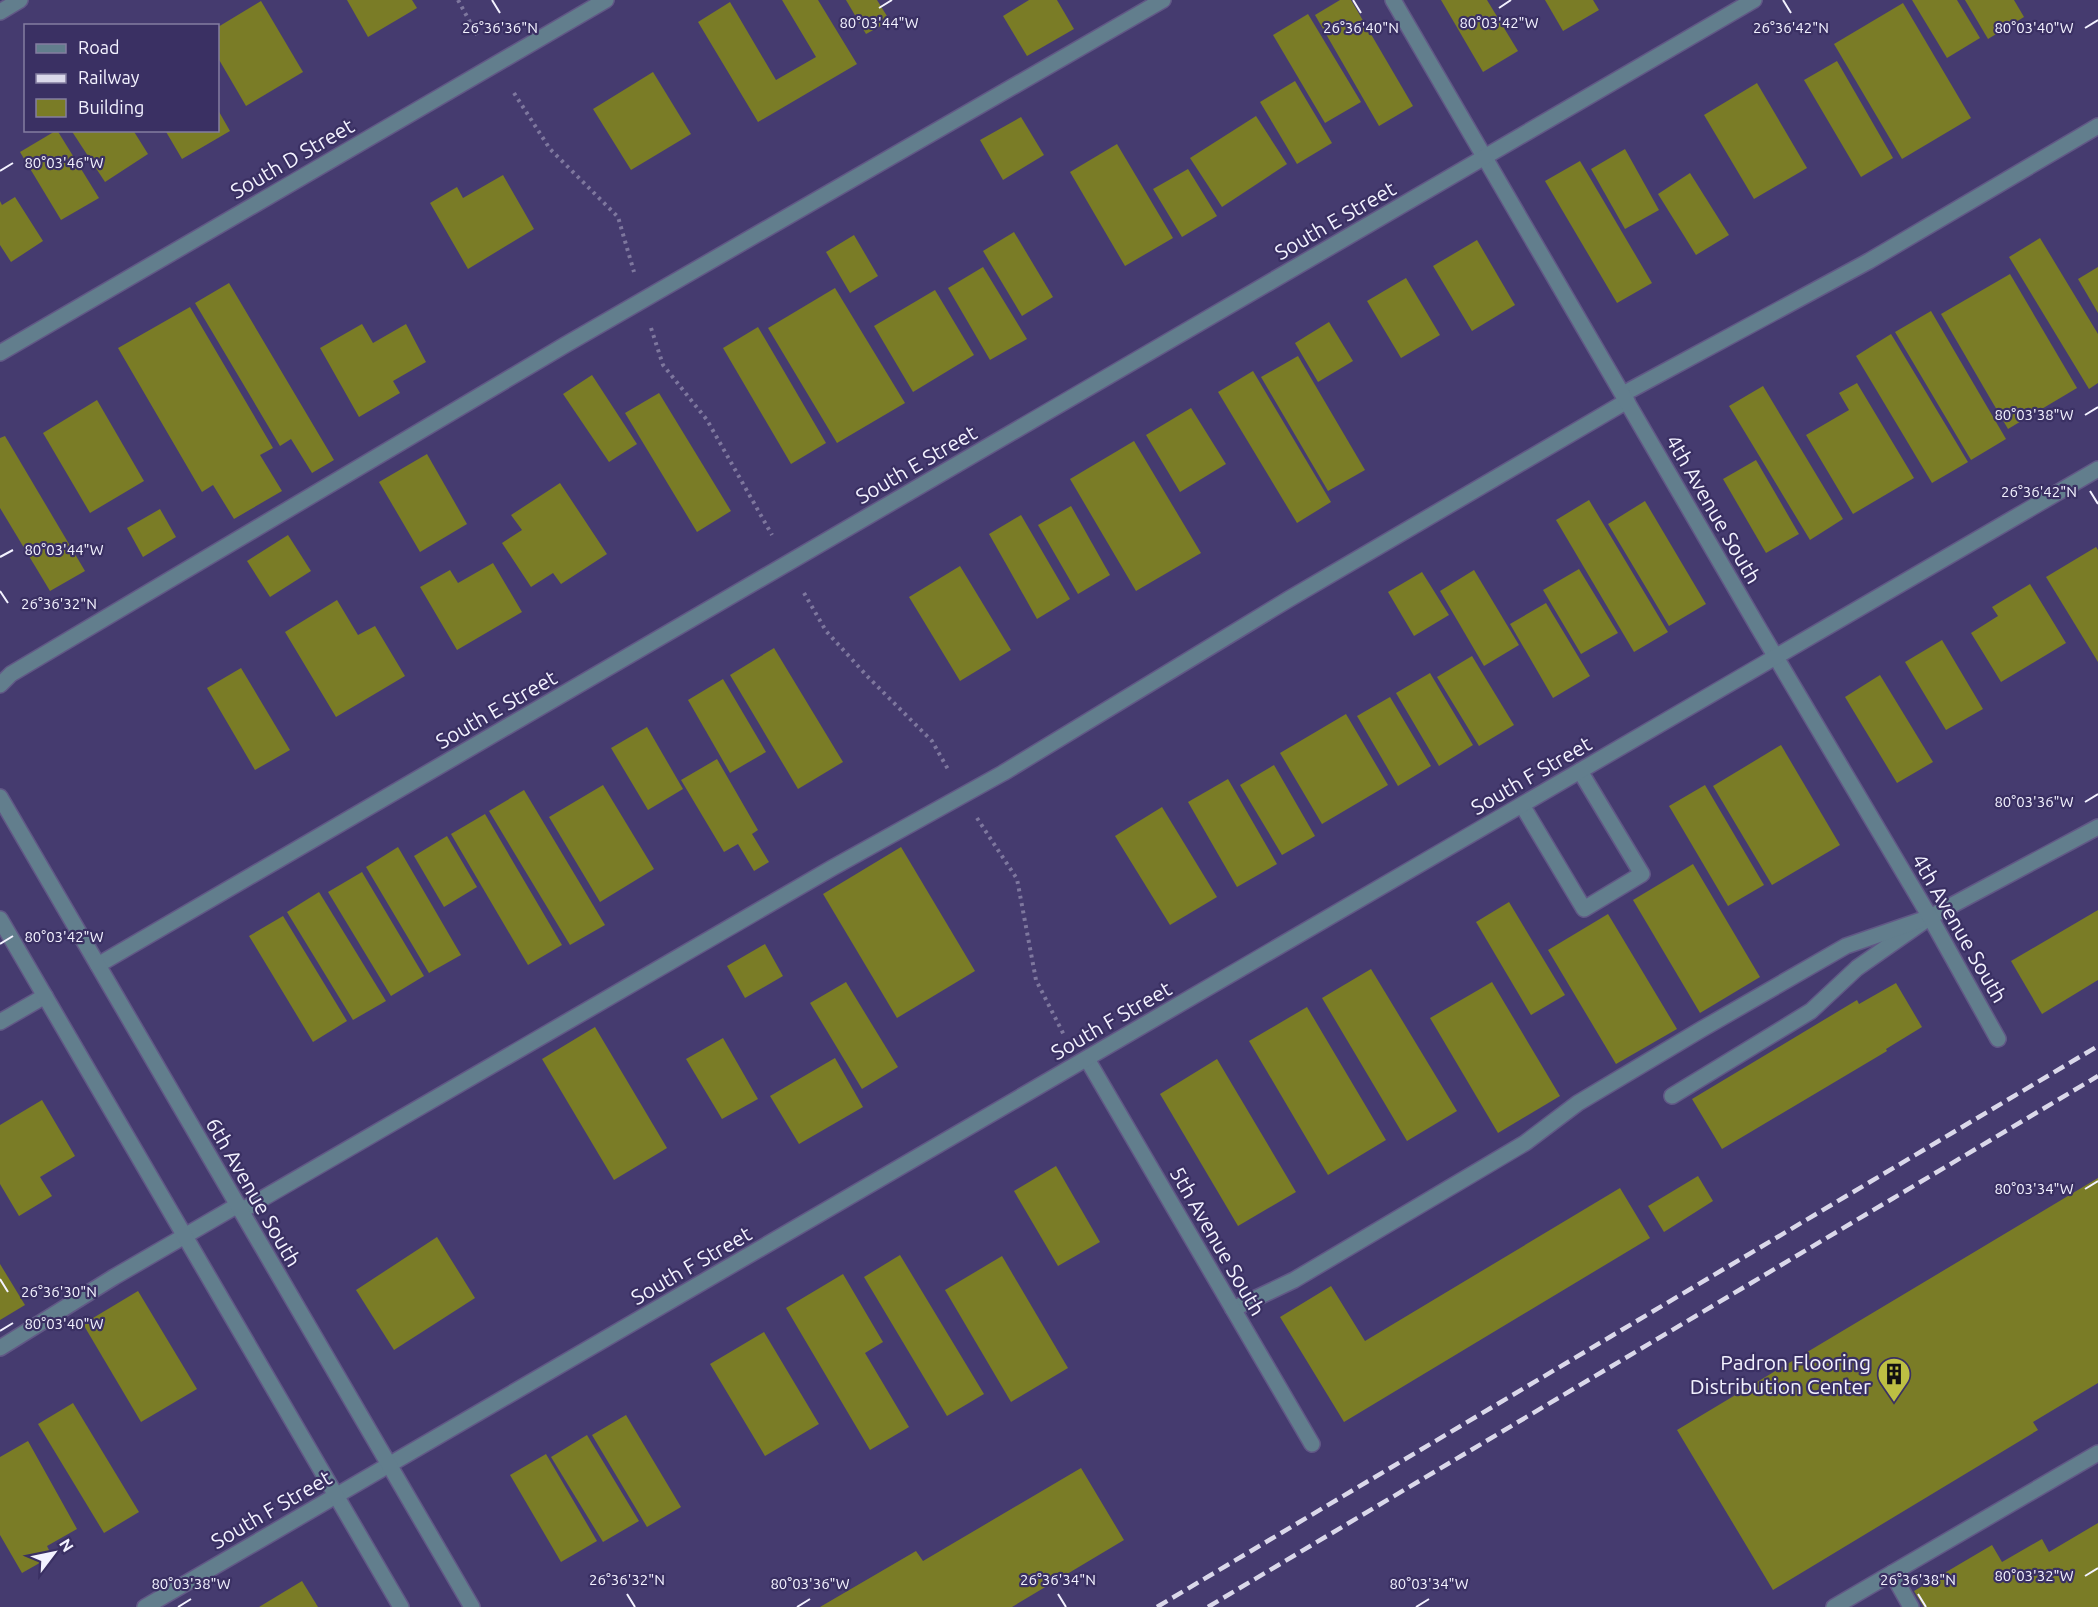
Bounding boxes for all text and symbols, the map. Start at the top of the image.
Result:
text: 80°03'44"W [839,14,919,31]
text: 80°03'42"W [1459,14,1539,31]
text: 26°36'36"N [462,19,538,36]
text: 26°36'40"N [1323,19,1399,36]
text: 26°36'42"N [1753,19,1829,36]
text: 80°03'40"W [1994,19,2074,36]
legend [24,24,219,132]
text: Road [78,37,120,57]
text: Railway [78,67,140,87]
text: Building [78,97,144,117]
street label: South D Street [226,113,358,203]
text: 80°03'46"W [24,154,104,171]
street label: South E Street [1270,176,1400,264]
text: 80°03'38"W [1994,406,2074,423]
street label: South E Street [851,420,981,508]
street label: 4th Avenue South [1662,430,1766,588]
text: 26°36'42"N [2001,483,2077,500]
text: 80°03'44"W [24,541,104,558]
text: 26°36'32"N [21,595,97,612]
street label: South E Street [431,665,561,753]
street label: South F Street [1467,731,1595,819]
text: 80°03'36"W [1994,793,2074,810]
street label: 4th Avenue South [1908,849,2012,1007]
text: 80°03'42"W [24,928,104,945]
street label: South F Street [1047,976,1175,1064]
street label: 6th Avenue South [202,1113,306,1271]
street label: 5th Avenue South [1166,1162,1270,1320]
text: 80°03'34"W [1994,1180,2074,1197]
street label: South F Street [627,1221,755,1309]
text: 26°36'30"N [21,1283,97,1300]
text: 80°03'40"W [24,1315,104,1332]
place label: Padron Flooring Distribution Center [1690,1350,1871,1398]
building icon: Padron Flooring Distribution Center [1876,1356,1912,1403]
street label: South F Street [207,1465,335,1553]
north arrow [24,1523,84,1583]
text: N [56,1535,78,1555]
text: 80°03'32"W [1994,1567,2074,1584]
text: 26°36'32"N [589,1571,665,1588]
text: 26°36'34"N [1020,1571,1096,1588]
text: 26°36'38"N [1880,1571,1956,1588]
text: 80°03'38"W [151,1575,231,1592]
text: 80°03'36"W [770,1575,850,1592]
text: 80°03'34"W [1389,1575,1469,1592]

